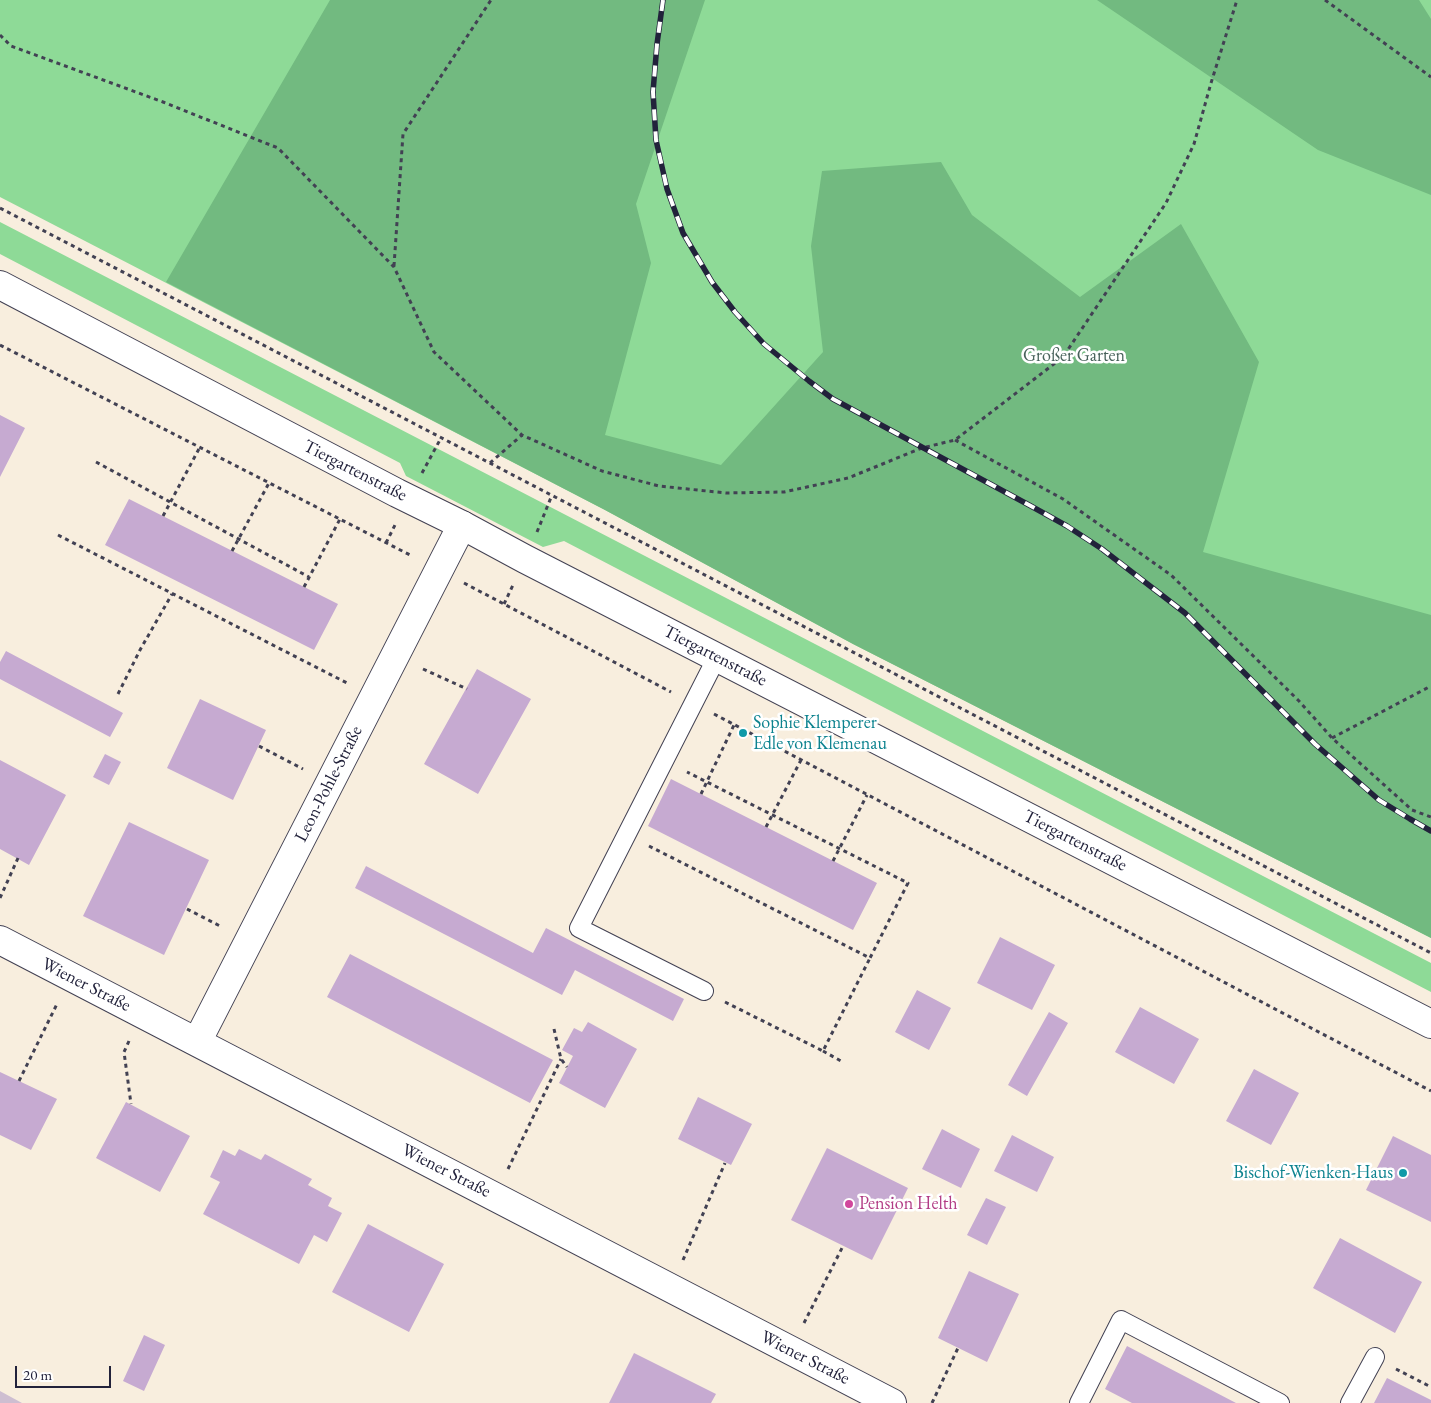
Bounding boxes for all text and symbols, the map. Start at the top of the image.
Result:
park label: Großer Garten [1023,345,1125,367]
street label: Tiergartenstraße [300,436,410,506]
street label: Tiergartenstraße [660,621,770,691]
place label: Sophie Klemperer Edle von Klemenau [753,712,887,754]
street label: Leon-Pohle-Straße [290,722,368,846]
marker: Sophie Klemperer Edle von Klemenau [737,727,749,739]
street label: Tiergartenstraße [1020,806,1130,876]
street label: Wiener Straße [38,953,134,1017]
street label: Wiener Straße [398,1139,494,1203]
place label: Bischof-Wienken-Haus [1233,1162,1393,1184]
marker: Bischof-Wienken-Haus [1397,1167,1409,1179]
place label: Pension Helth [859,1193,958,1215]
marker: Pension Helth [843,1198,855,1210]
street label: Wiener Straße [757,1326,853,1390]
scale bar [18,1356,114,1388]
text: 20 m [23,1365,52,1384]

